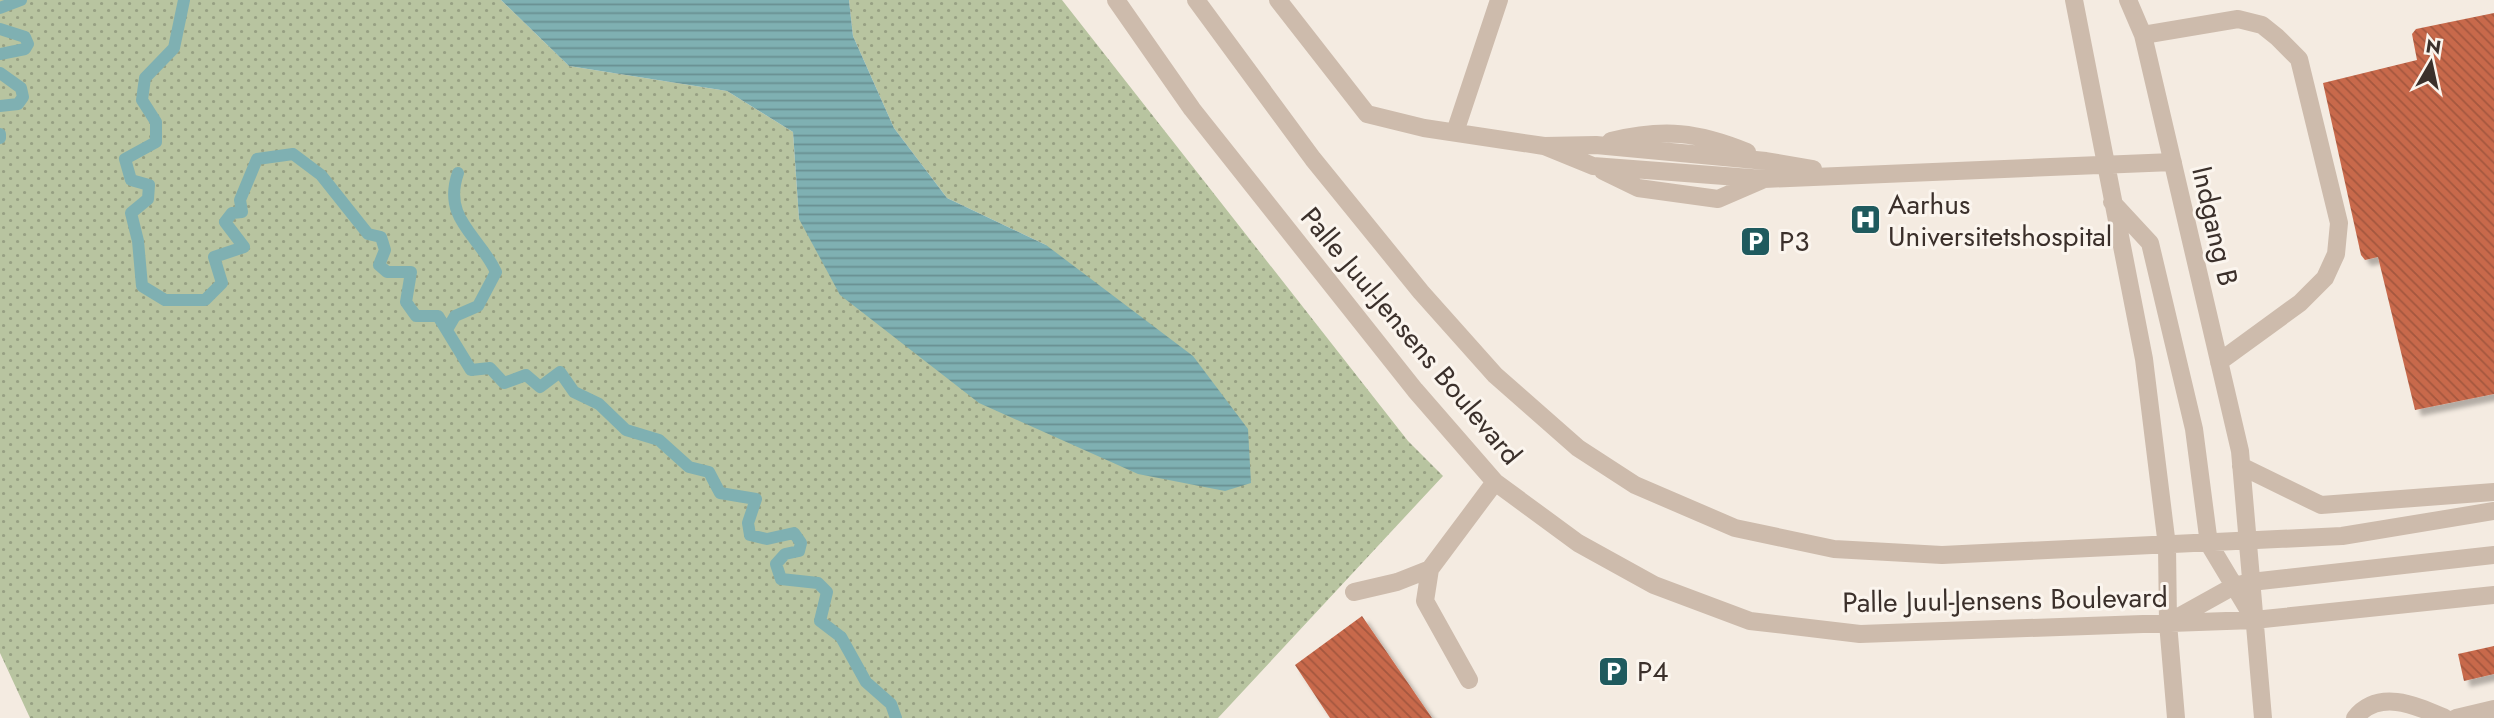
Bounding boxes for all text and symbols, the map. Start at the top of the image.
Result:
north arrow [2396,28,2466,98]
text: N [2424,32,2443,61]
street label: Indgang B [2181,162,2249,290]
place label: Aarhus Universitetshospital [1888,184,2112,257]
street label: Palle Juul-Jensens Boulevard [1291,198,1531,474]
hospital icon: Aarhus Universitetshospital [1848,203,1882,237]
place label: P3 [1779,221,1810,262]
parking icon: P3 [1739,224,1773,258]
street label: Palle Juul-Jensens Boulevard [1842,577,2168,623]
place label: P4 [1637,651,1669,692]
parking icon: P4 [1597,654,1631,688]

